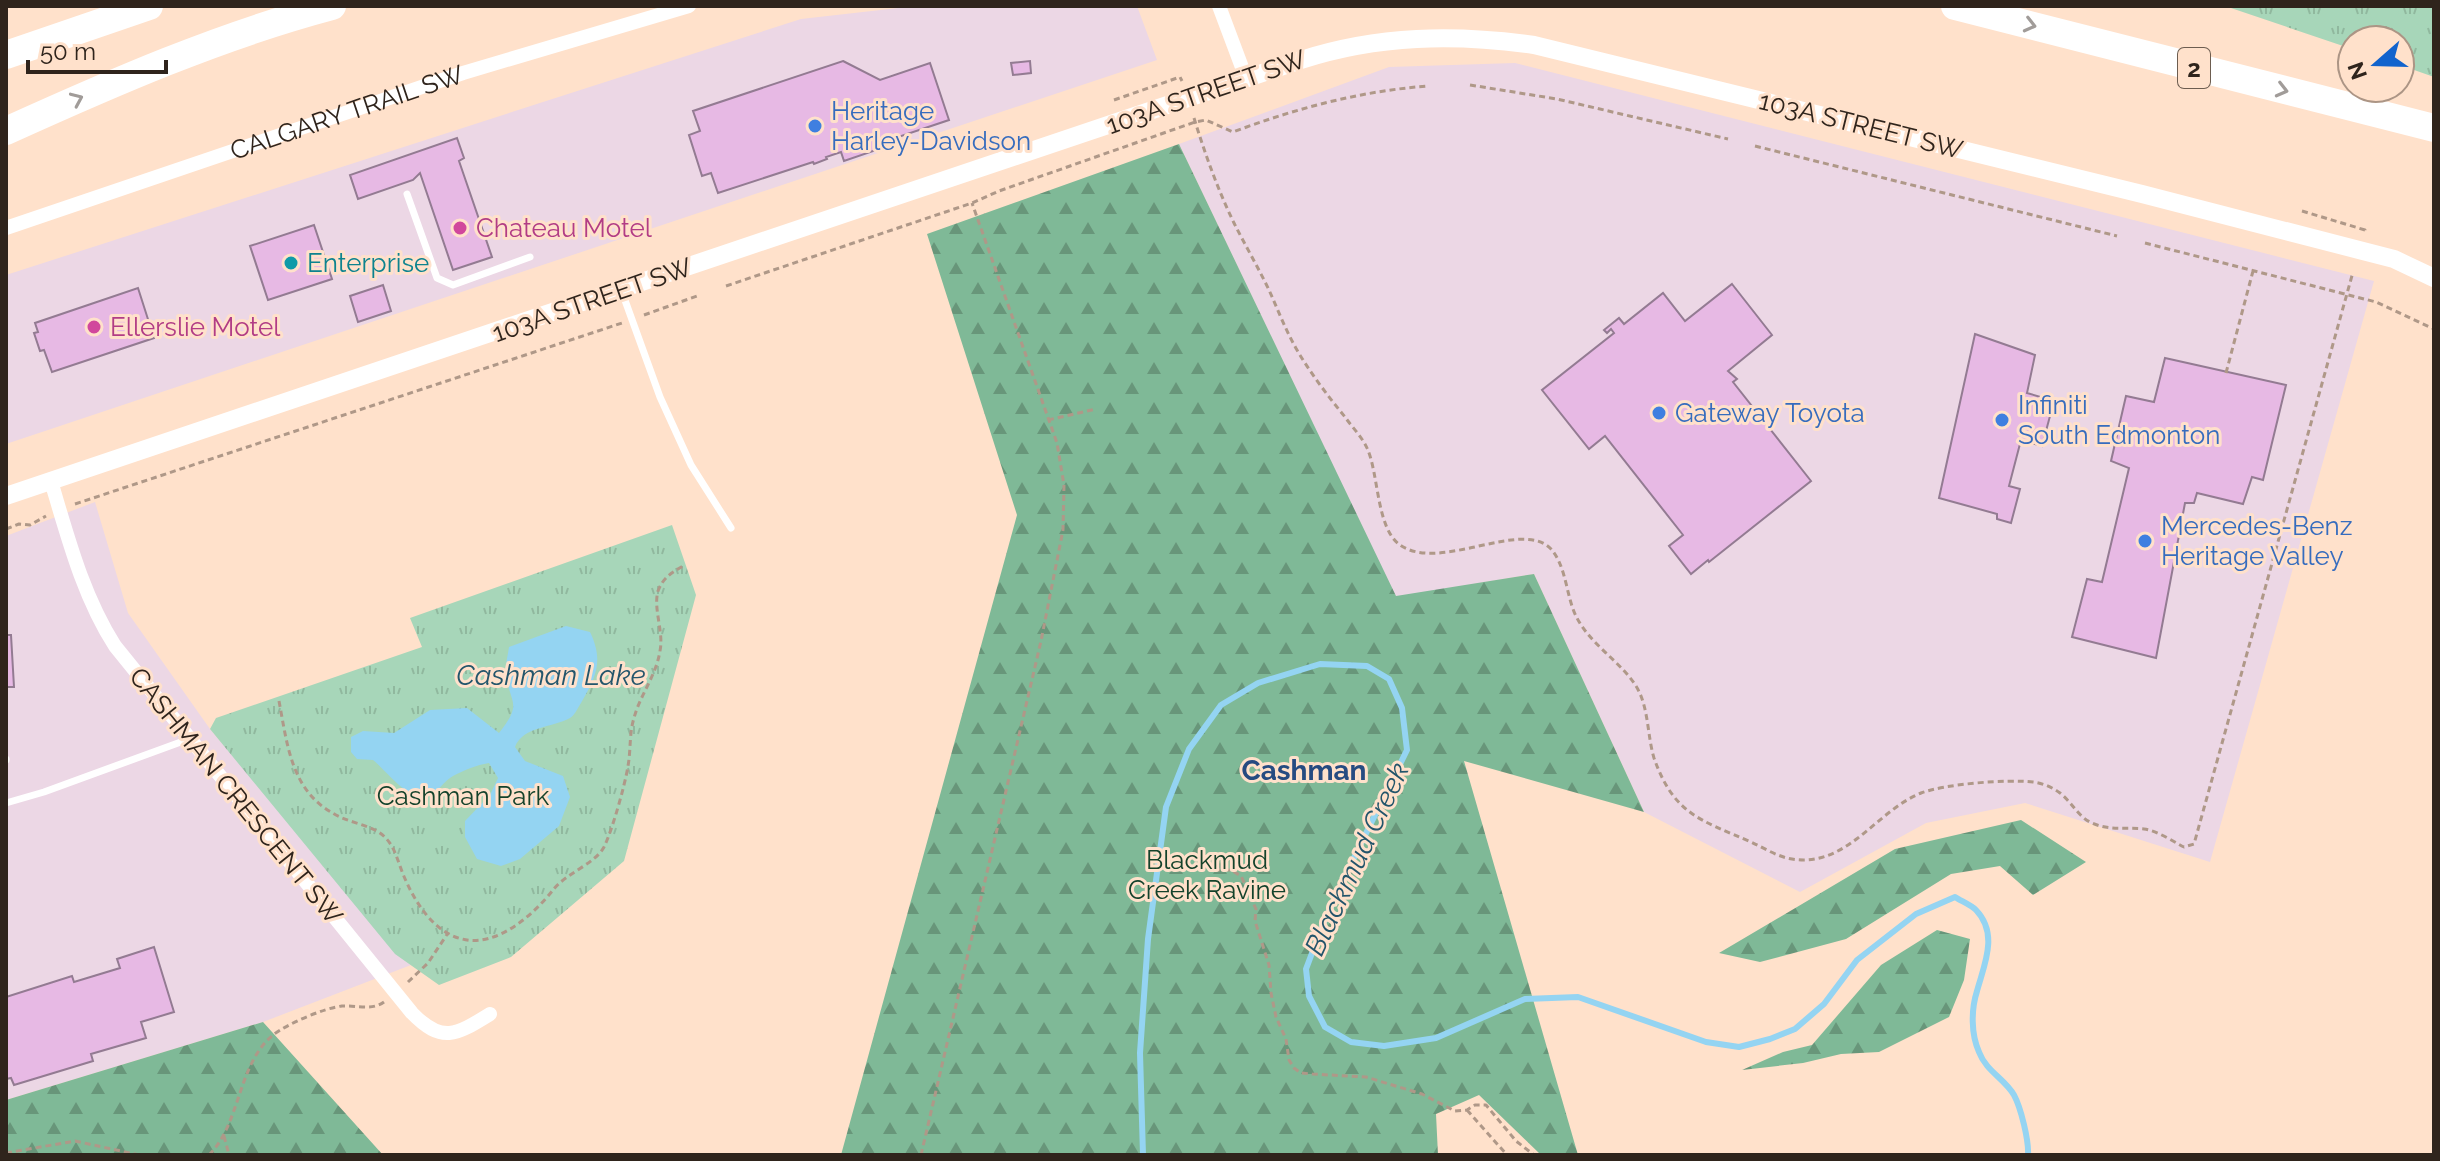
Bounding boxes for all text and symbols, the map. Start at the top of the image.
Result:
one-way arrow [2023,16,2037,33]
scale bar [28,24,166,74]
north arrow [2336,24,2416,104]
text: 50 m [40,37,96,66]
street label: 103A STREET SW [1102,44,1310,140]
road number: 2 [2178,48,2210,88]
street label: CALGARY TRAIL SW [226,59,467,166]
text: N [2342,59,2372,83]
one-way arrow [2275,80,2289,97]
street label: 103A STREET SW [1756,85,1966,165]
one-way arrow [69,92,83,108]
place label: Heritage Harley-Davidson [831,96,1031,156]
marker: Heritage Harley-Davidson [806,117,824,135]
place label: Chateau Motel [476,213,653,243]
marker: Chateau Motel [451,219,469,237]
place label: Enterprise [307,248,429,278]
street label: 103A STREET SW [488,252,696,348]
marker: Enterprise [282,254,300,272]
place label: Ellerslie Motel [110,312,281,342]
marker: Ellerslie Motel [85,318,103,336]
place label: Infiniti South Edmonton [2018,390,2220,450]
place label: Gateway Toyota [1675,398,1865,428]
marker: Gateway Toyota [1650,404,1668,422]
marker: Infiniti South Edmonton [1993,411,2011,429]
place label: Mercedes-Benz Heritage Valley [2161,511,2352,571]
marker: Mercedes-Benz Heritage Valley [2136,532,2154,550]
water label: Cashman Lake [456,659,646,692]
street label: CASHMAN CRESCENT SW [123,662,349,930]
district label: Cashman [1241,754,1367,787]
water label: Blackmud Creek [1298,758,1416,960]
park label: Cashman Park [377,781,550,811]
park label: Blackmud Creek Ravine [1128,845,1286,905]

